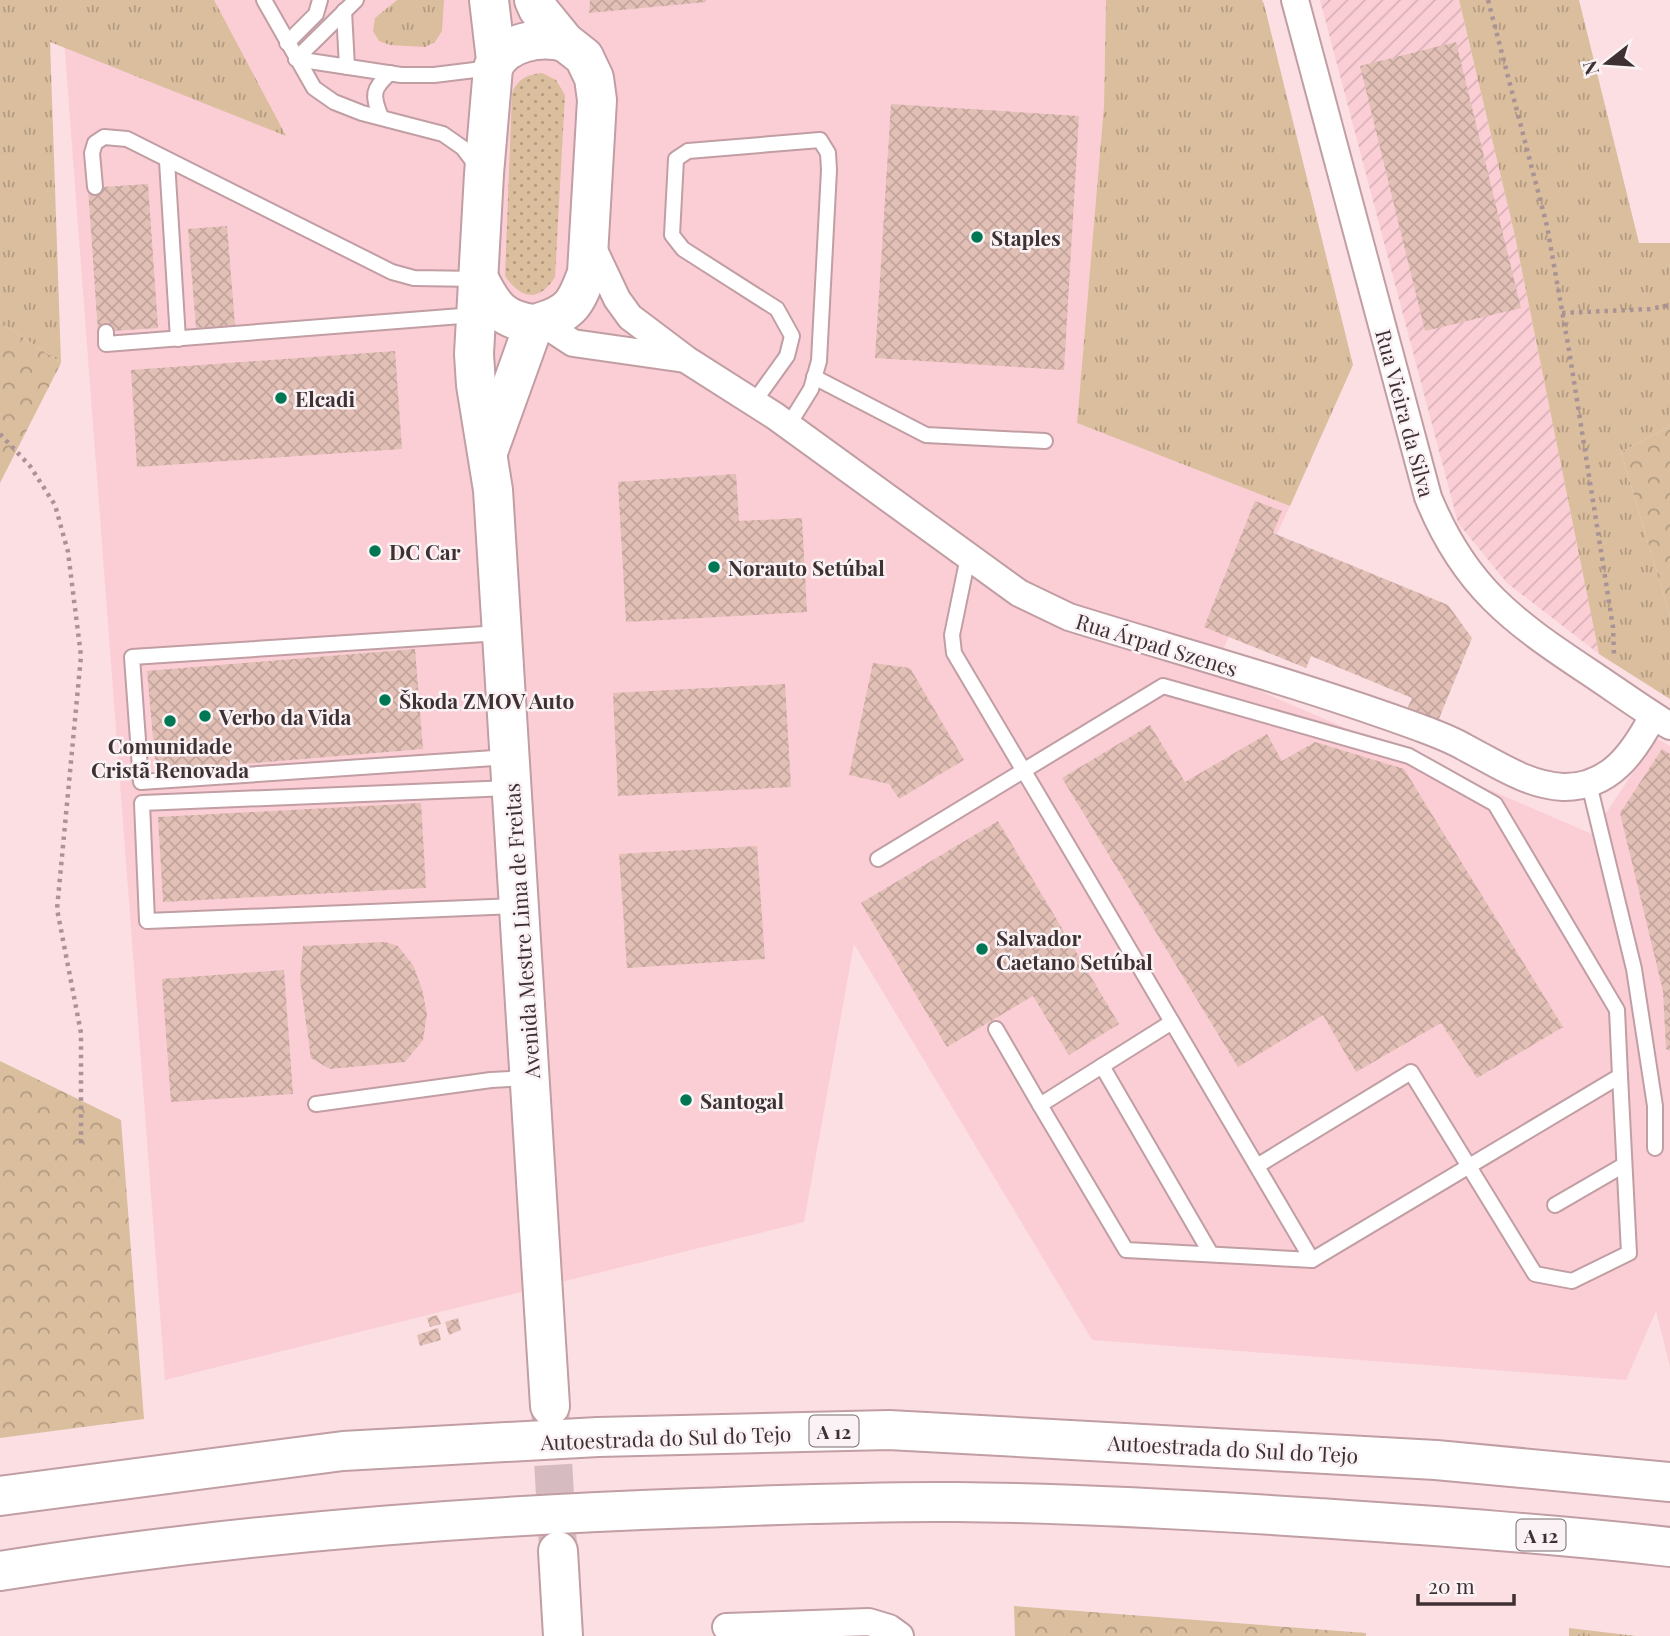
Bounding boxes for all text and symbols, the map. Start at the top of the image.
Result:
north arrow [1572,28,1642,98]
text: N [1575,58,1604,79]
place label: Staples [991,223,1061,251]
marker: Staples [969,229,985,245]
street label: Rua Vieira da Silva [1370,326,1442,501]
place label: Elcadi [295,384,355,412]
marker: Elcadi [273,390,289,406]
place label: DC Car [389,537,461,565]
marker: DC Car [367,543,383,559]
place label: Norauto Setúbal [728,553,885,581]
marker: Norauto Setúbal [706,559,722,575]
street label: Rua Árpad Szenes [1073,606,1241,682]
place label: Škoda ZMOV Auto [399,686,574,714]
marker: Škoda ZMOV Auto [377,692,393,708]
place label: Verbo da Vida [218,702,352,730]
marker: Verbo da Vida [197,708,213,724]
marker: Comunidade Cristã Renovada [162,713,178,729]
place label: Comunidade Cristã Renovada [91,731,249,783]
street label: Avenida Mestre Lima de Freitas [497,782,545,1081]
place label: Salvador Caetano Setúbal [996,923,1153,975]
marker: Salvador Caetano Setúbal [974,941,990,957]
place label: Santogal [700,1086,784,1114]
marker: Santogal [678,1092,694,1108]
road number: A 12 [810,1415,858,1446]
street label: Autoestrada do Sul do Tejo [539,1419,792,1455]
street label: Autoestrada do Sul do Tejo [1106,1427,1359,1469]
road number: A 12 [1516,1520,1566,1550]
scale bar [1418,1562,1514,1606]
text: 20 m [1428,1571,1475,1599]

